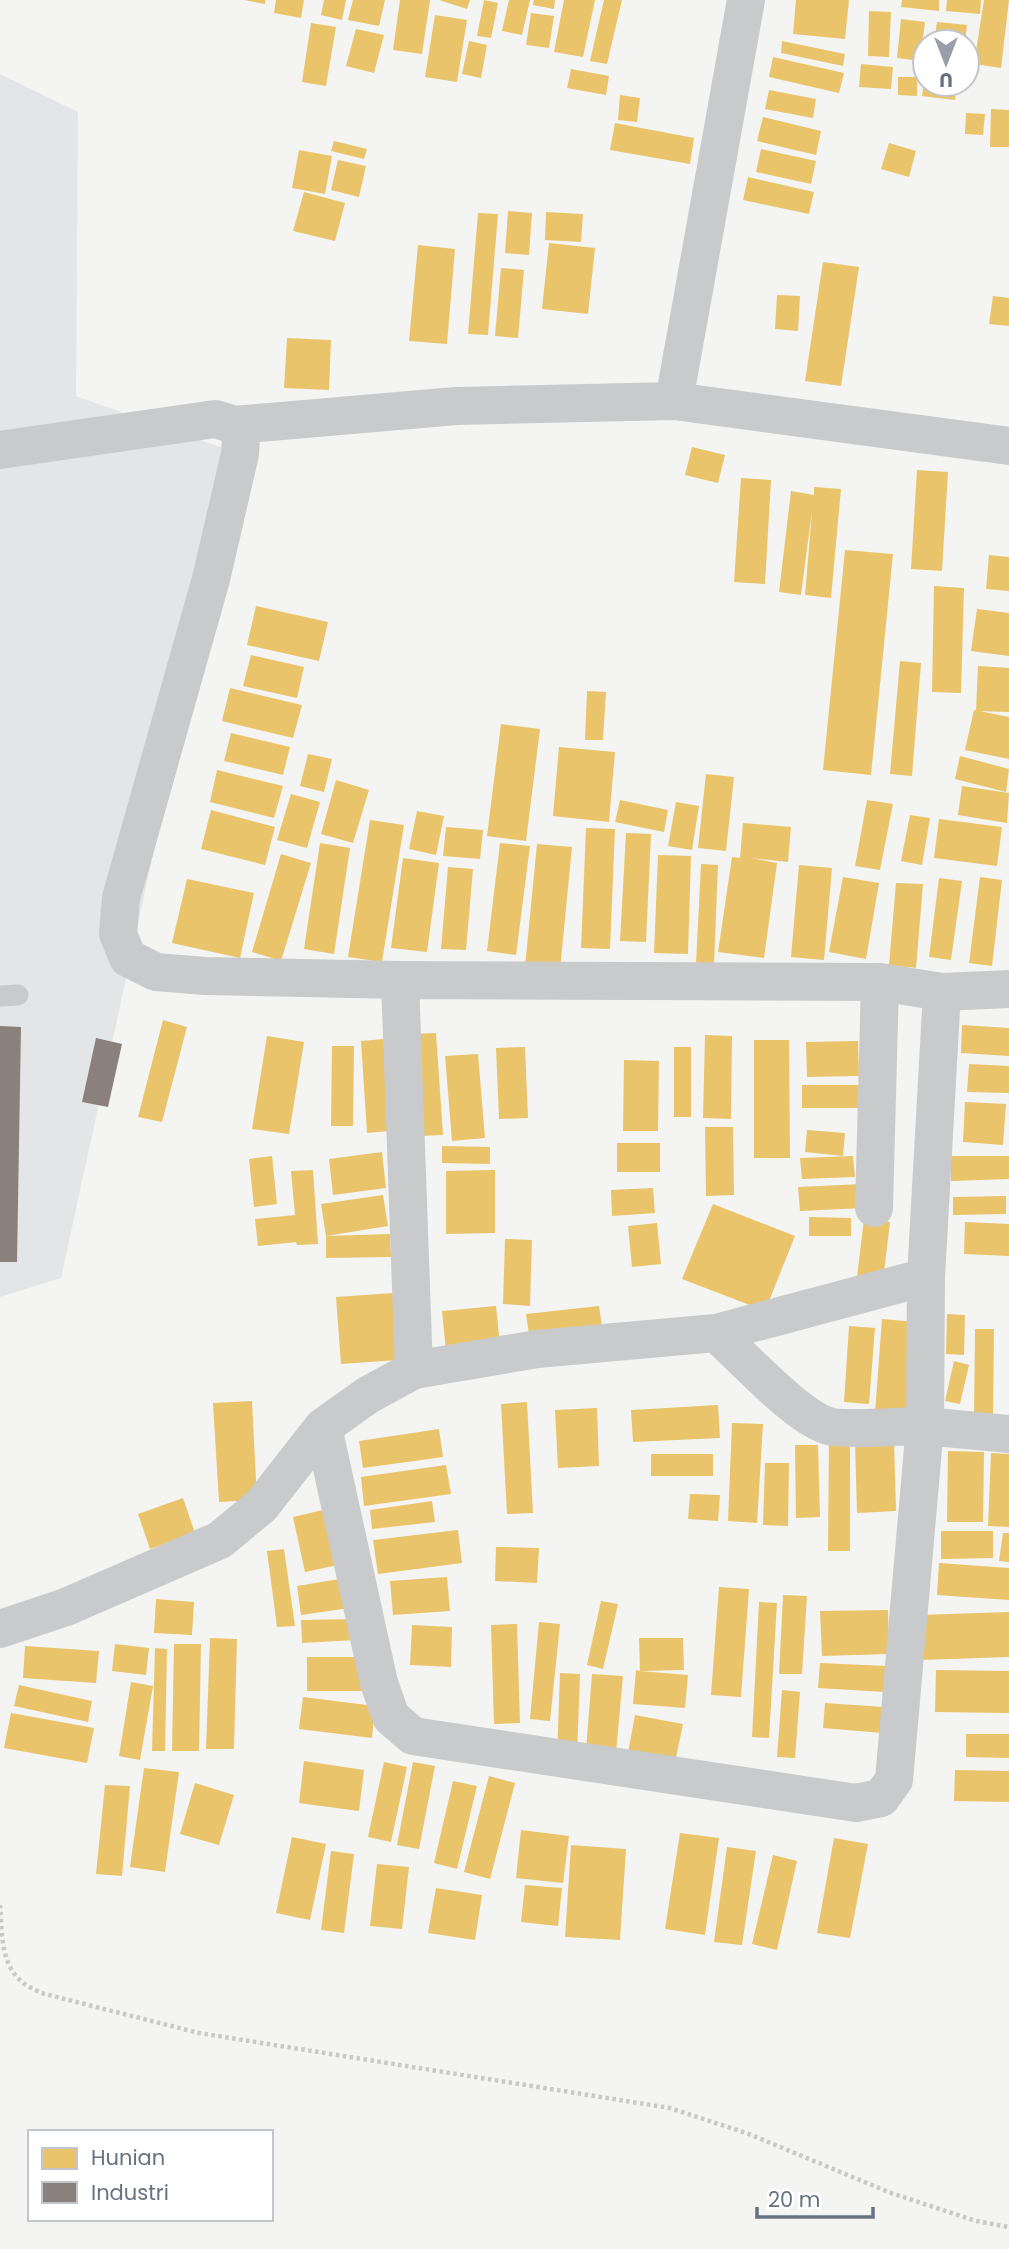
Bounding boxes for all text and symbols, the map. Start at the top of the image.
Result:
north arrow [911,28,981,98]
text: U [939,66,953,93]
legend [28,2130,273,2221]
text: Hunian [91,2143,165,2172]
scale bar [757,2176,872,2220]
text: Industri [91,2178,169,2207]
text: 20 m [768,2185,821,2214]

